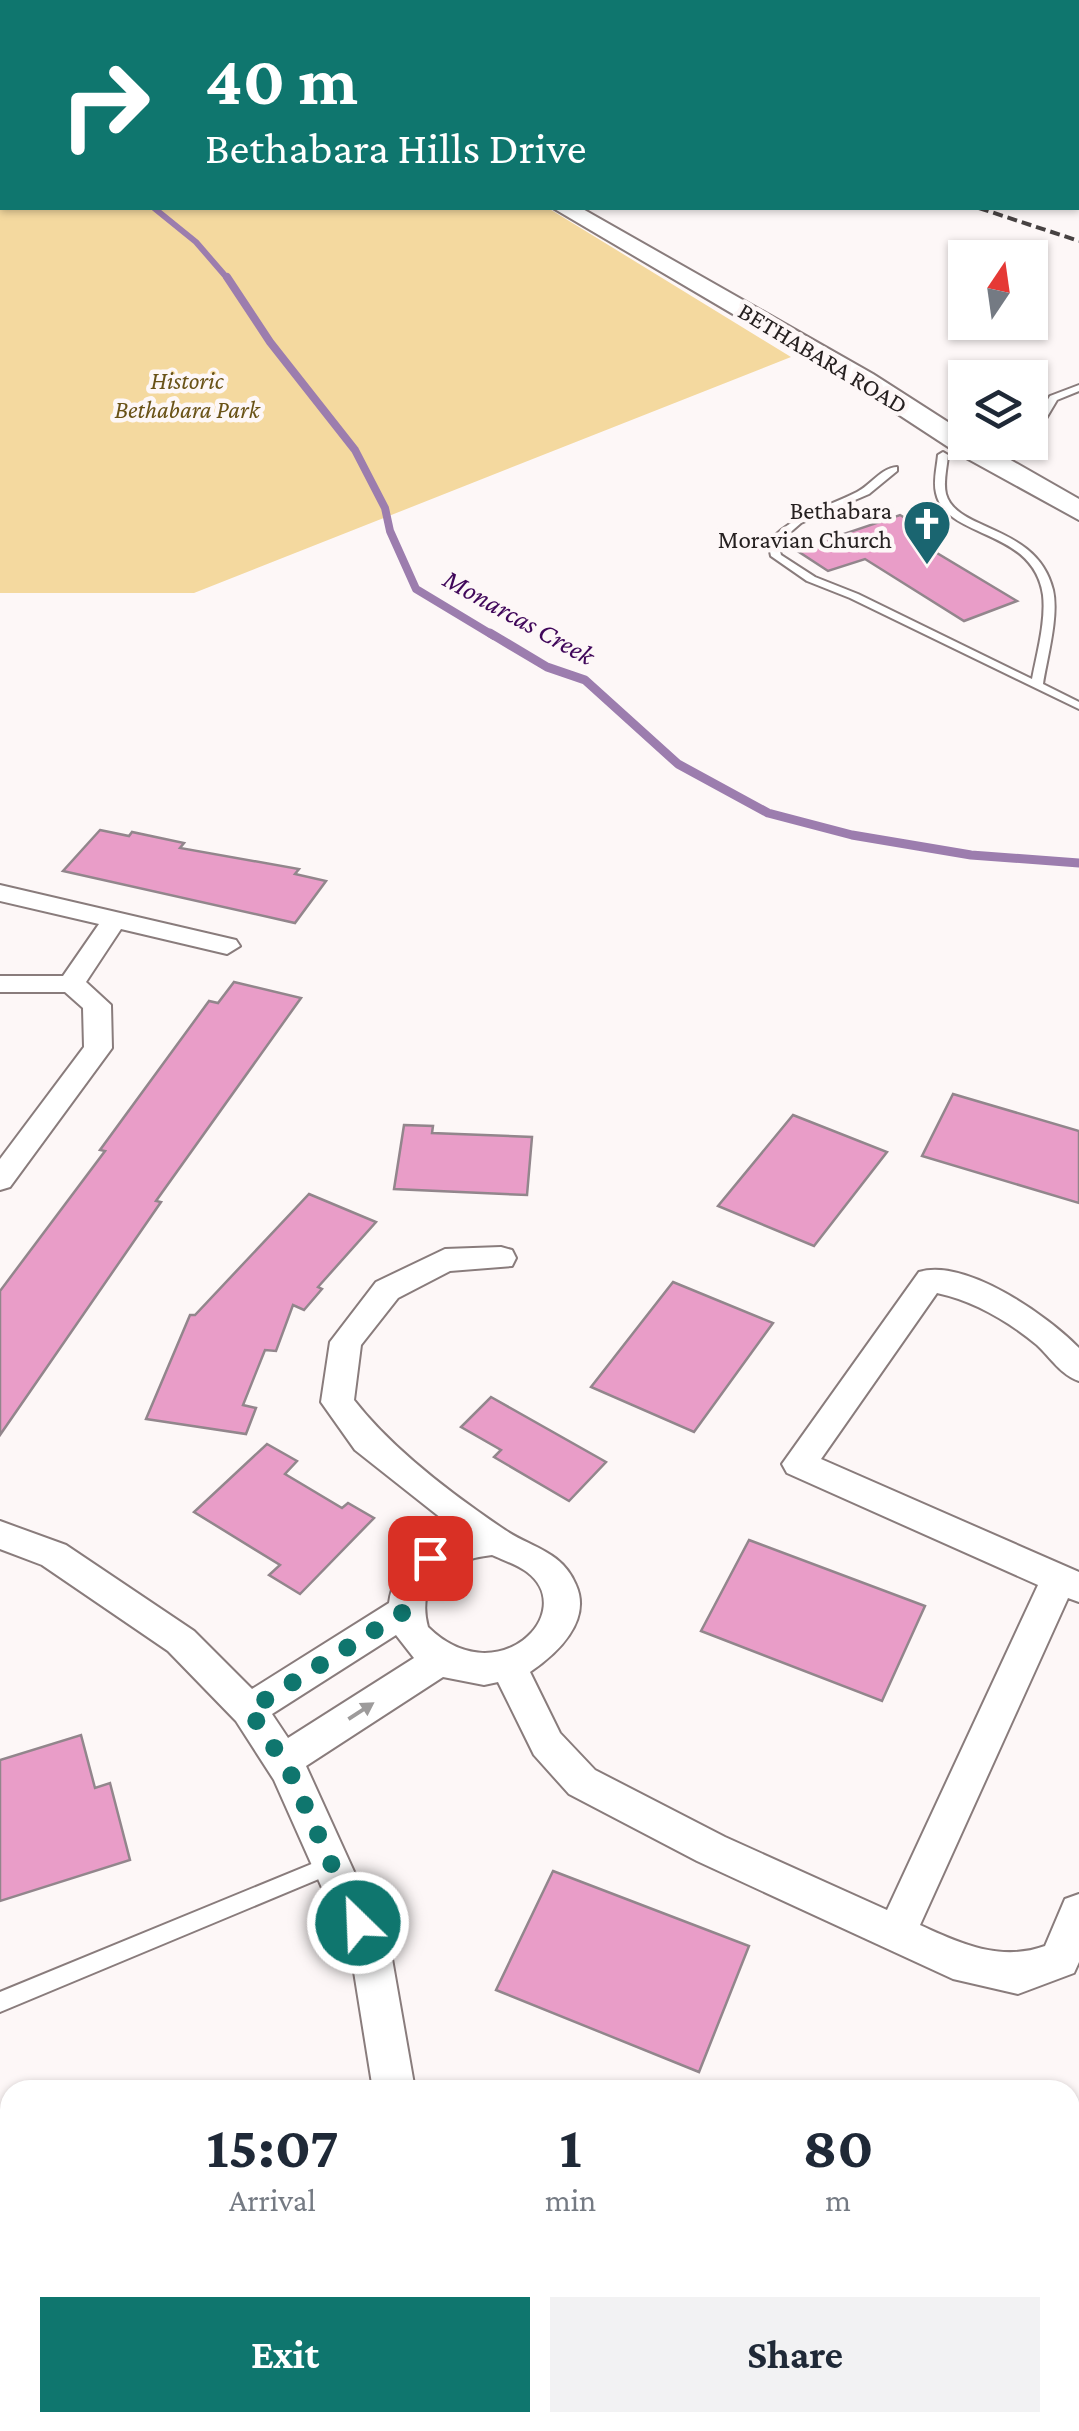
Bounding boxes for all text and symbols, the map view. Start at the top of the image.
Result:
icon: right [40,40,170,170]
text: 40 m [205,41,358,119]
text: Bethabara Hills Drive [205,123,587,173]
north arrow [948,240,1048,340]
map controls [948,240,1048,460]
street label: BETHABARA ROAD [734,297,912,419]
button: layers [948,360,1048,460]
park label: Historic Bethabara Park [114,367,261,423]
place label: Bethabara Moravian Church [718,497,892,553]
church icon: Bethabara Moravian Church [901,498,953,566]
water label: Monarcas Creek [437,562,602,672]
pin [388,1516,473,1601]
icon: arrive [403,1531,458,1586]
one-way arrow [348,1702,375,1720]
position arrow [306,1871,410,1975]
text: 15:07 [206,2113,339,2180]
text: 1 [559,2113,582,2180]
text: 80 [802,2113,874,2180]
text: Arrival [229,2182,316,2218]
text: min [545,2182,596,2218]
text: m [825,2182,851,2218]
button: Exit [40,2297,530,2412]
button: Share [550,2297,1040,2412]

